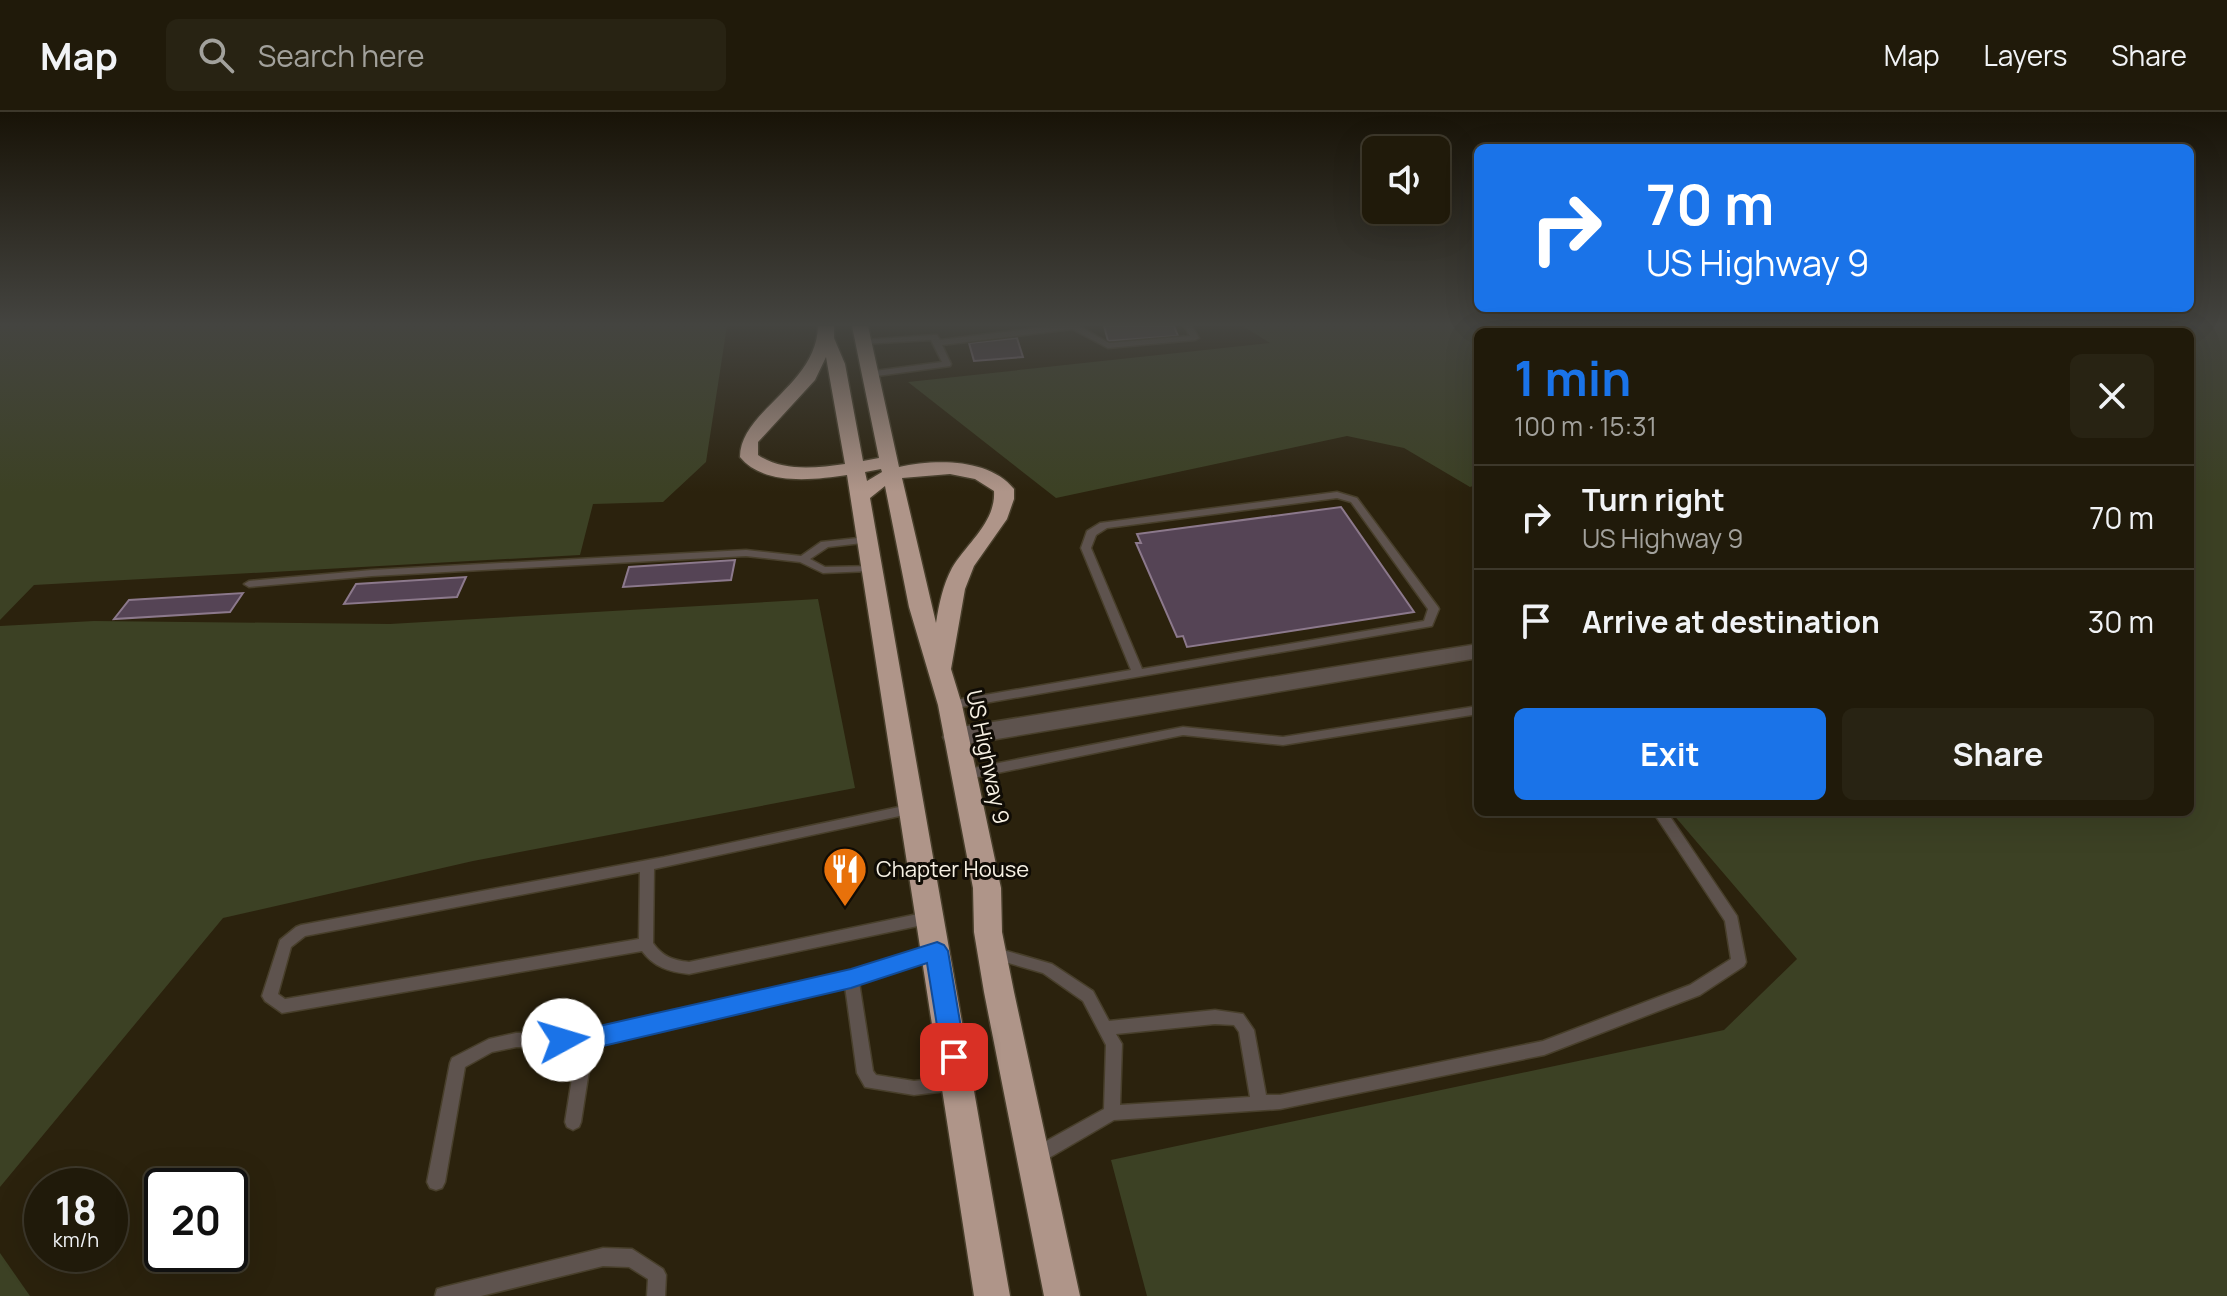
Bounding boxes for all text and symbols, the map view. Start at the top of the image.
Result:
search box [166,19,726,91]
text: Map [40,29,118,81]
icon: search [194,33,238,77]
text: Search here [258,35,425,76]
text: Map [1884,36,1940,74]
text: Layers [1984,36,2067,74]
text: Share [2111,36,2187,74]
map controls [1362,136,1450,224]
button: sound [1362,136,1450,224]
text: 70 m [1646,165,1774,242]
icon: right [1514,176,1618,280]
text: US Highway 9 [1646,238,1869,287]
text: 1 min [1514,345,1631,410]
button: close [2070,354,2154,438]
text: 100 m · 15:31 [1514,408,1657,444]
text: Turn right [1582,479,1725,520]
icon: right [1514,495,1558,539]
text: 70 m [2089,497,2154,538]
text: US Highway 9 [1582,520,1743,556]
icon: arrive [1514,599,1558,643]
text: Arrive at destination [1582,601,1880,642]
text: 30 m [2088,601,2154,642]
street label: US Highway 9 [959,687,1017,827]
button: Exit [1514,708,1826,800]
button: Share [1842,708,2154,800]
restaurant icon: Chapter House [821,845,869,908]
place label: Chapter House [876,854,1029,884]
position arrow [521,998,605,1082]
pin [920,1023,988,1091]
icon: arrive [932,1035,976,1079]
speed limit sign: 20 [144,1168,248,1272]
text: 18 [55,1182,97,1237]
text: km/h [53,1226,99,1253]

